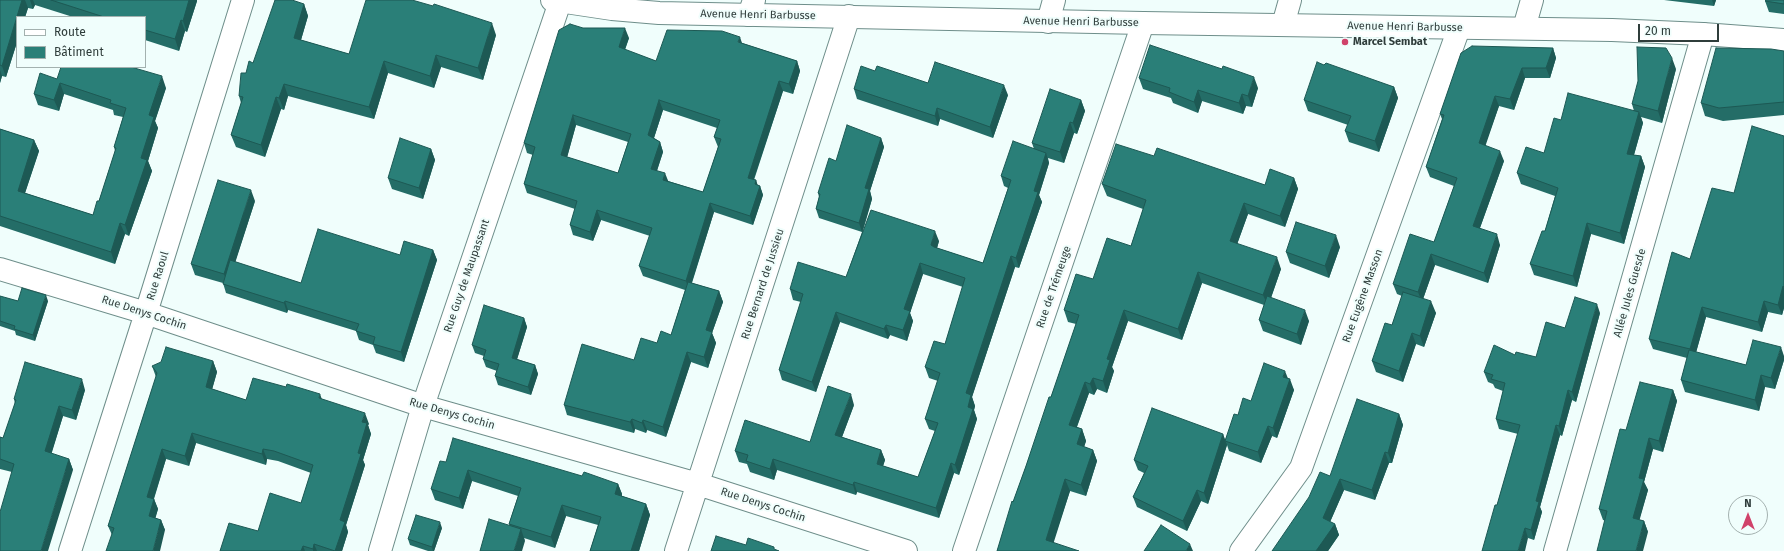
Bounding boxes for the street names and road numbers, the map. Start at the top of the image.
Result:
street label: Avenue Henri Barbusse [700,7,816,23]
street label: Avenue Henri Barbusse [1023,14,1139,30]
street label: Avenue Henri Barbusse [1347,19,1463,35]
street label: Rue Guy de Maupassant [441,218,493,334]
street label: Rue Bernard de Jussieu [739,227,787,341]
street label: Rue de Trémeuge [1034,244,1074,330]
street label: Rue Eugène Masson [1340,247,1386,345]
street label: Allée Jules Guesde [1611,247,1649,339]
street label: Rue Raoul [144,250,172,302]
street label: Rue Denys Cochin [100,293,188,333]
street label: Rue Denys Cochin [408,395,496,433]
street label: Rue Denys Cochin [719,485,807,525]

